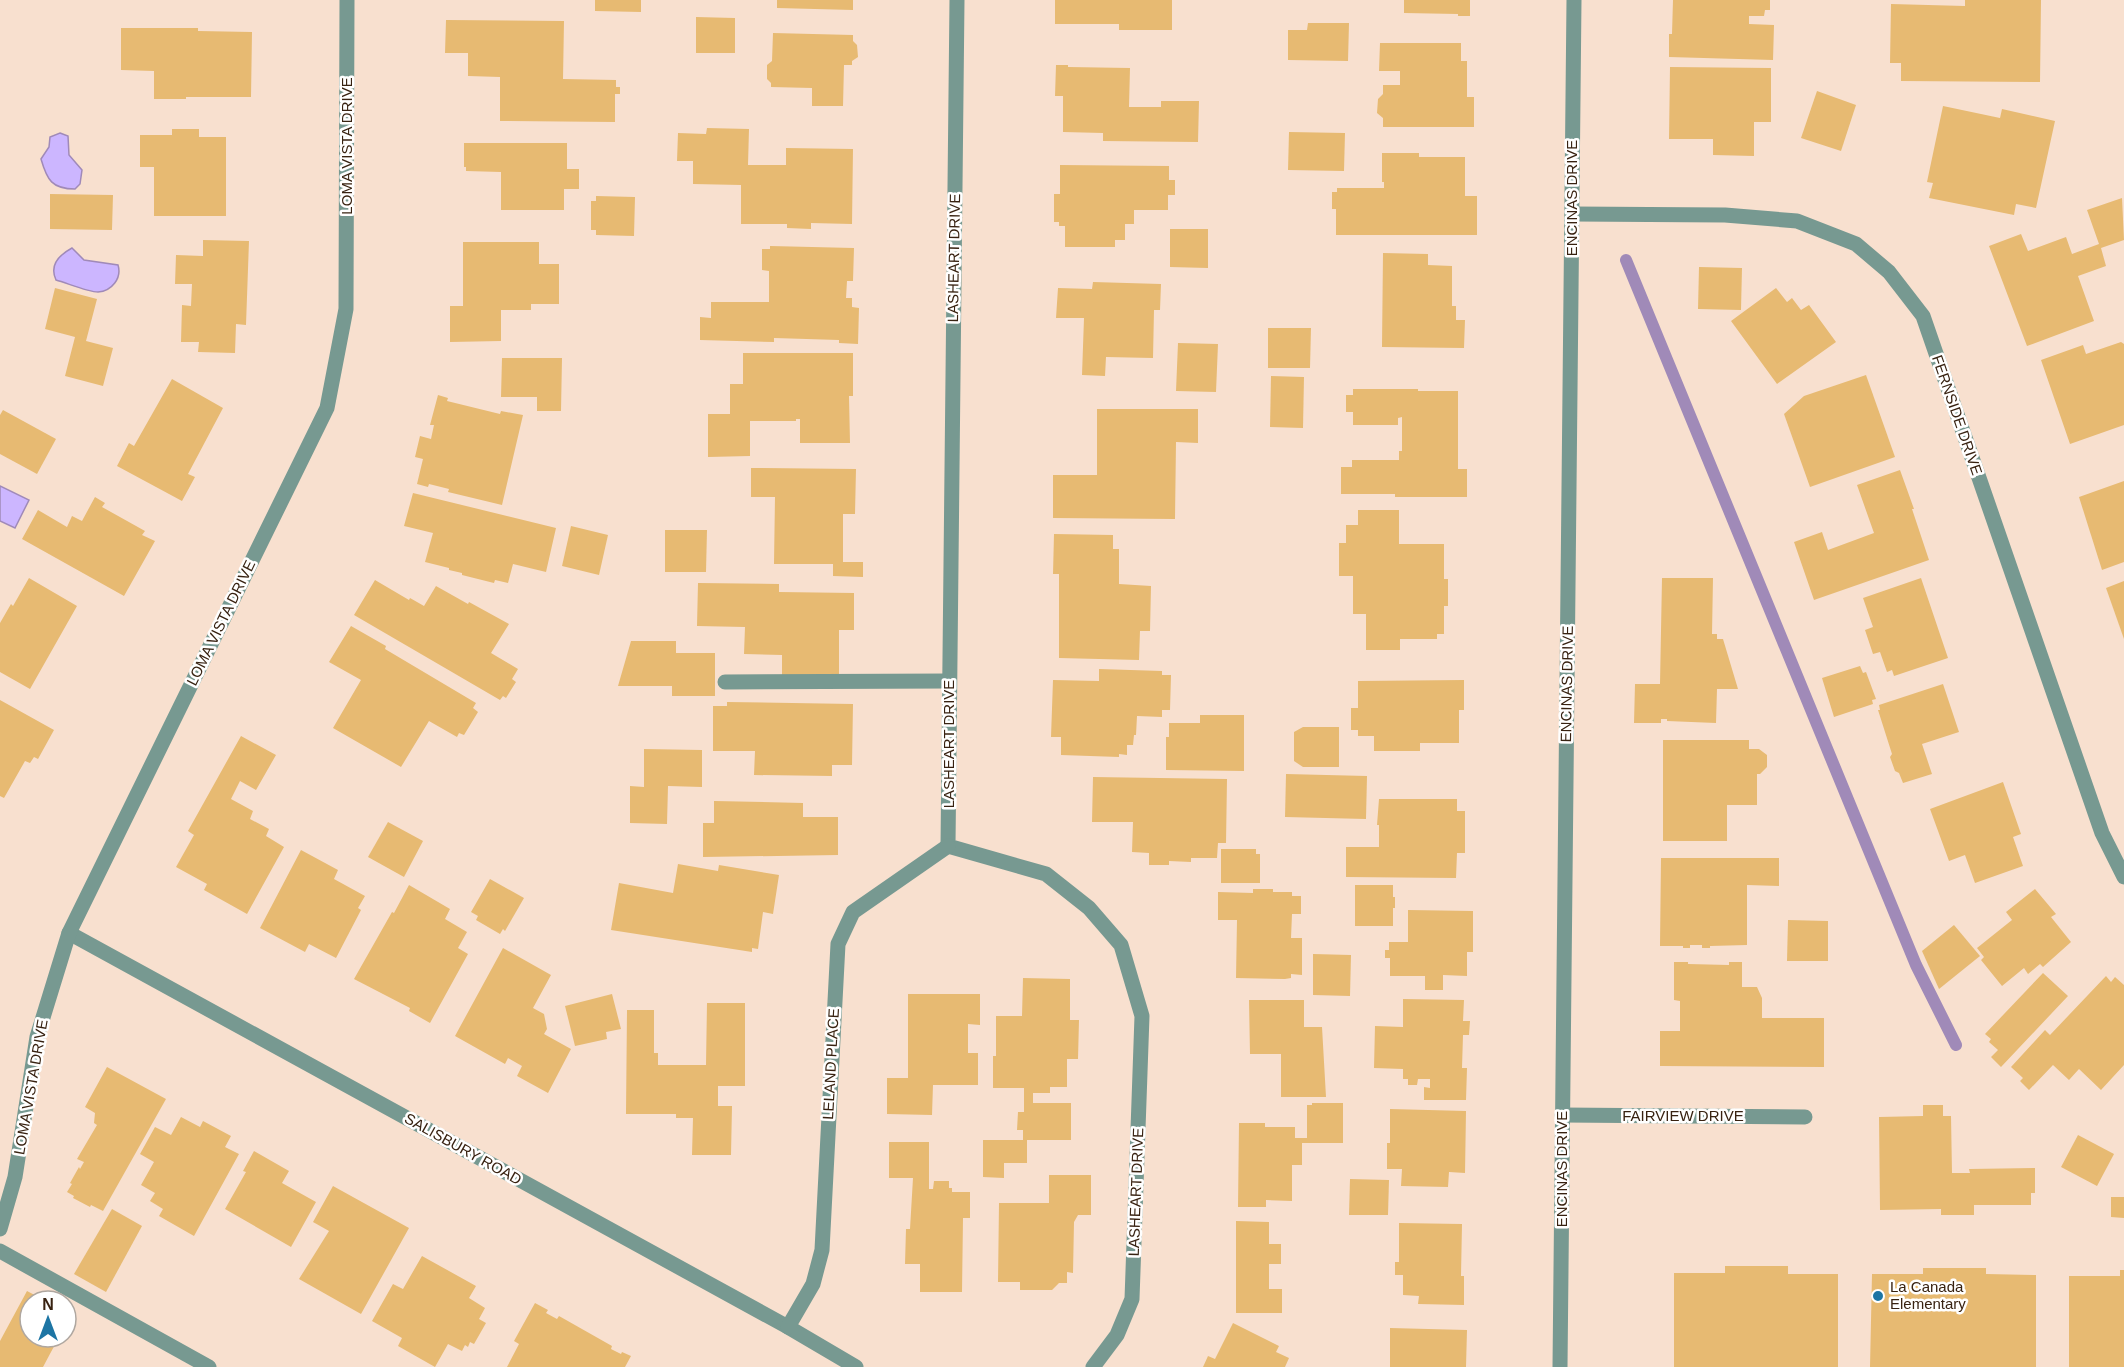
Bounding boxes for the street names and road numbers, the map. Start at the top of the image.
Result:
street label: LOMA VISTA DRIVE [338,77,355,215]
street label: ENCINAS DRIVE [1563,140,1580,256]
street label: LASHEART DRIVE [944,194,963,322]
street label: FERNSIDE DRIVE [1929,353,1986,477]
street label: LOMA VISTA DRIVE [183,557,258,688]
street label: ENCINAS DRIVE [1557,626,1576,742]
street label: LASHEART DRIVE [940,680,957,808]
street label: LELAND PLACE [819,1008,842,1120]
street label: LOMA VISTA DRIVE [10,1018,51,1156]
street label: FAIRVIEW DRIVE [1622,1107,1744,1124]
street label: SALISBURY ROAD [402,1109,525,1188]
street label: ENCINAS DRIVE [1553,1111,1570,1227]
street label: LASHEART DRIVE [1125,1127,1146,1257]

